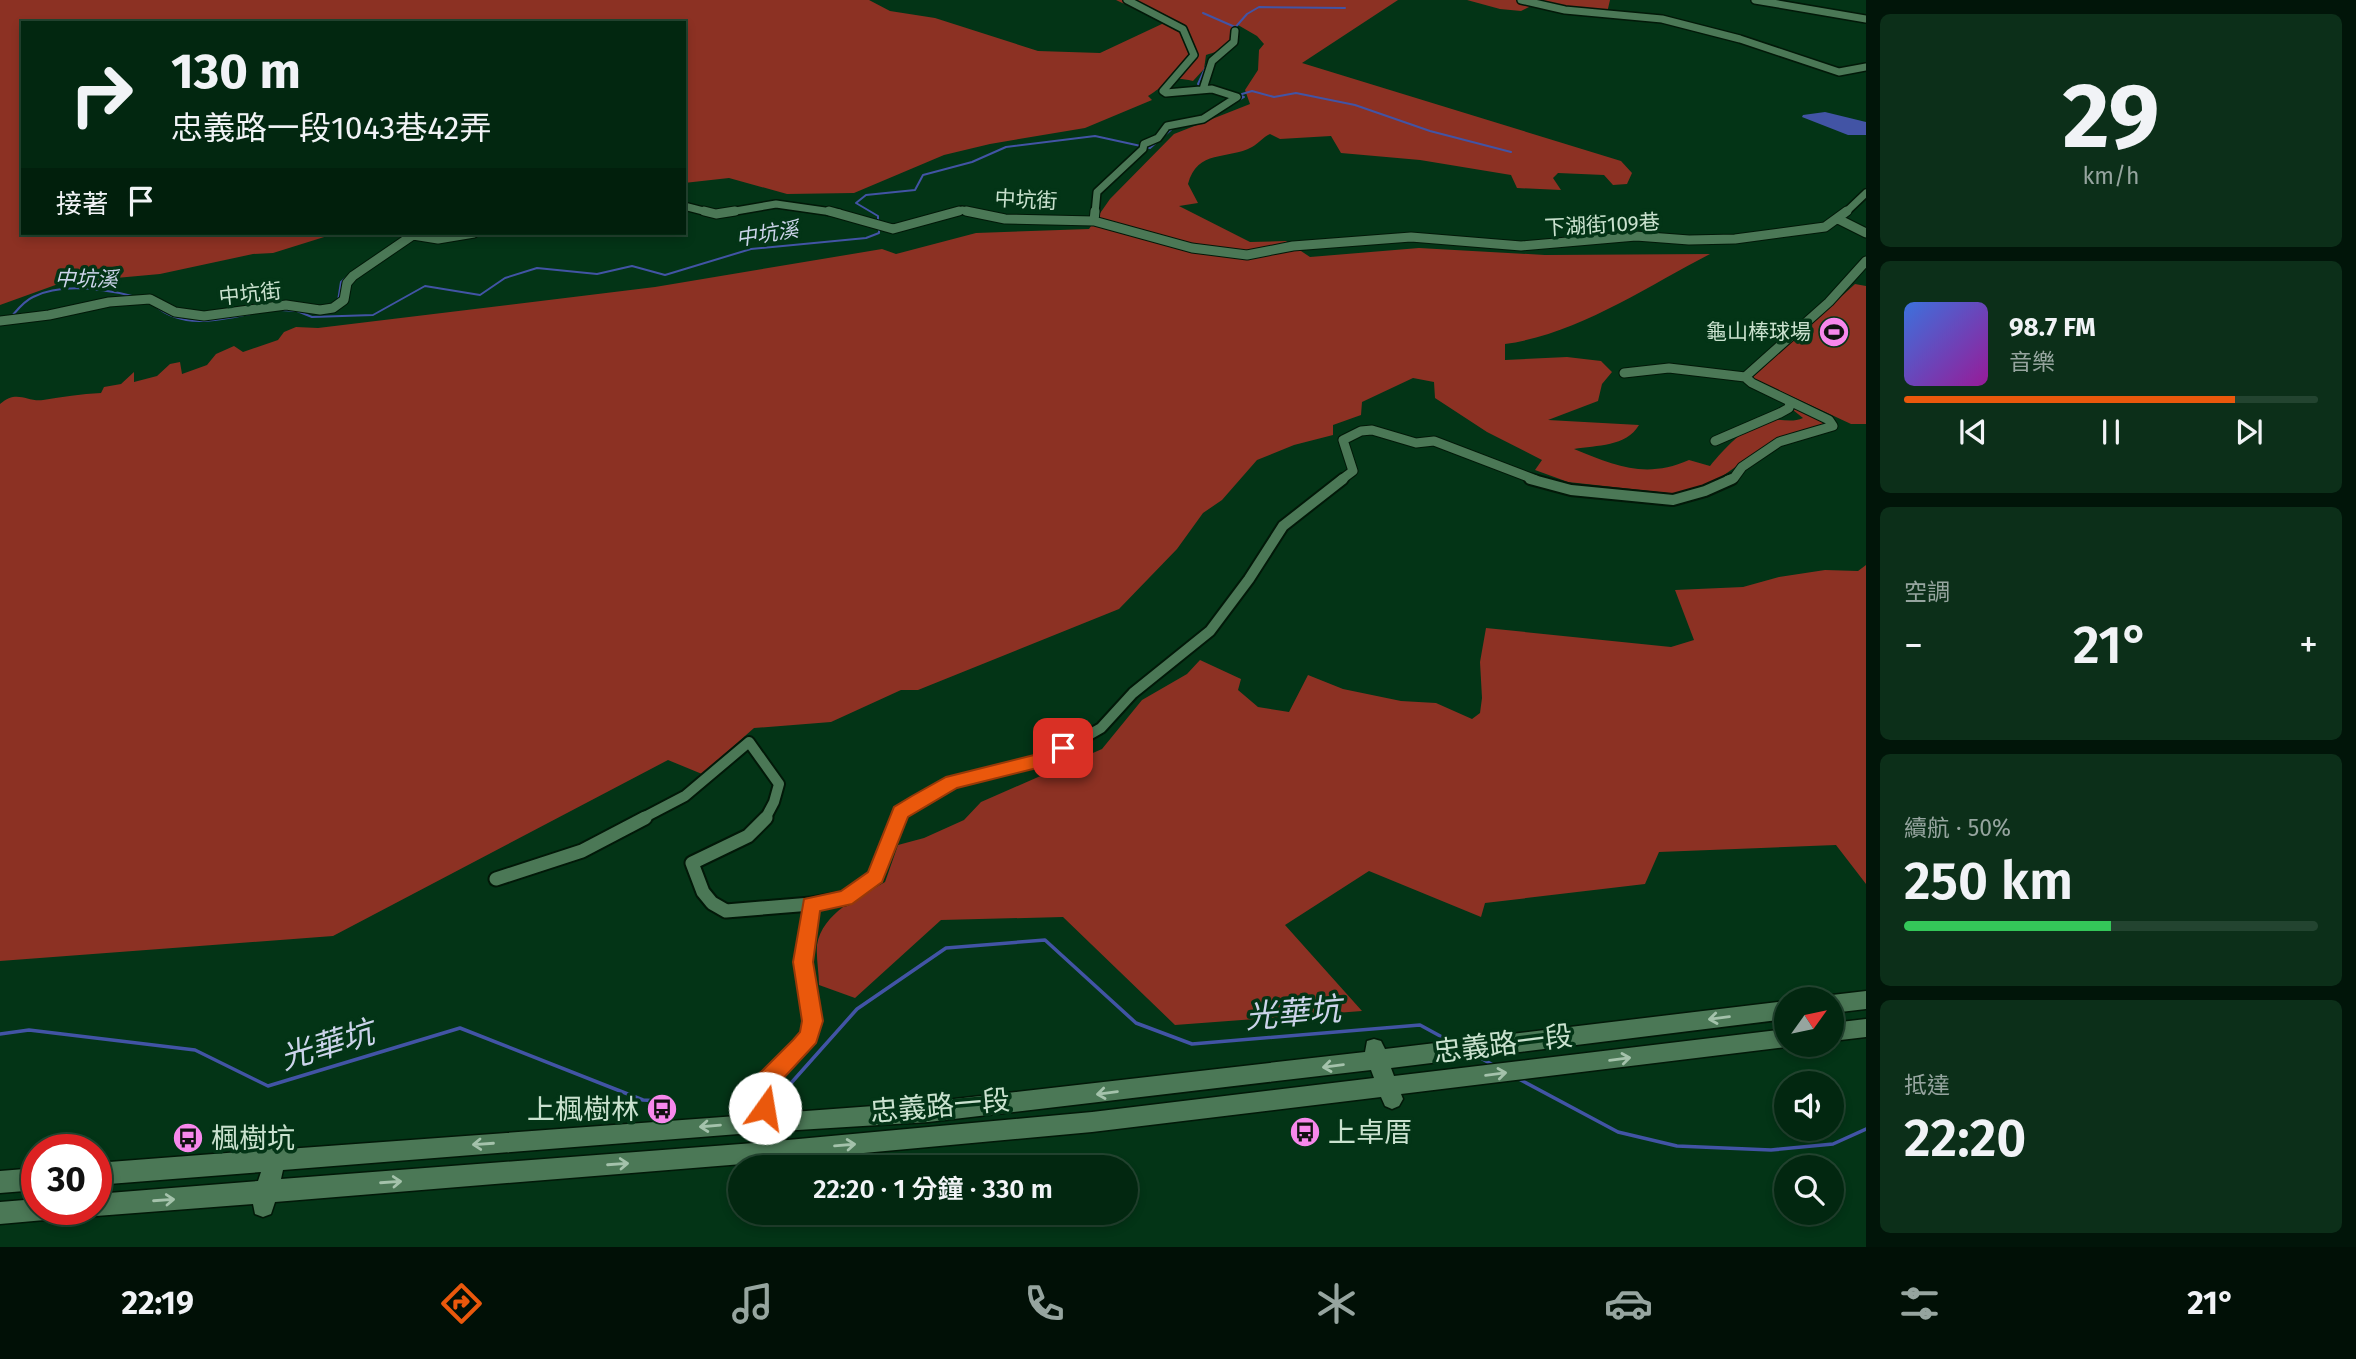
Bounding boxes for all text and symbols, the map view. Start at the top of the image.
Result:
text: 130 m [171,42,301,101]
icon: right [56,49,147,140]
text: 29 [2062,62,2160,171]
text: 忠義路一段1043巷42弄 [171,109,491,147]
text: km/h [2083,162,2139,190]
icon: arrive [122,182,160,220]
street label: 中坑街 [994,185,1058,215]
text: 接著 [56,189,108,220]
street label: 下湖街109巷 [1544,209,1660,241]
water label: 中坑溪 [734,216,803,252]
water label: 中坑溪 [54,265,121,293]
street label: 中坑街 [217,278,283,310]
text: 98.7 FM [2009,312,2096,343]
sports icon: 龜山棒球場 [1817,315,1851,349]
place label: 龜山棒球場 [1706,319,1811,345]
text: 音樂 [2009,348,2055,376]
icon: previous [1954,413,1992,451]
icon: pause [2092,413,2130,451]
icon: next [2230,413,2268,451]
text: 空調 [1904,578,1950,606]
text: 21° [2073,614,2149,677]
text: − [1904,622,1923,668]
text: + [2299,622,2318,668]
pin [1033,718,1093,778]
icon: arrive [1044,729,1082,767]
text: 續航 · 50% [1904,814,2011,842]
text: 250 km [1904,850,2073,913]
north arrow [1774,987,1844,1057]
map controls [1774,987,1844,1225]
water label: 光華坑 [1244,990,1346,1036]
water label: 光華坑 [276,1012,382,1077]
one-way arrow [1708,1012,1731,1025]
street label: 忠義路一段 [1432,1019,1574,1069]
one-way arrow [1608,1052,1631,1065]
one-way arrow [1322,1059,1345,1072]
one-way arrow [1484,1068,1507,1081]
position arrow [728,1071,802,1145]
button: sound [1774,1071,1844,1141]
text: 抵達 [1904,1071,1950,1099]
street label: 忠義路一段 [869,1083,1011,1129]
one-way arrow [1097,1087,1119,1100]
bus stop icon: 上楓樹林 [645,1092,679,1126]
place label: 上楓樹林 [527,1093,639,1126]
text: 22:20 [1904,1107,2026,1170]
bus stop icon: 上卓厝 [1288,1115,1322,1149]
place label: 上卓厝 [1328,1116,1412,1149]
one-way arrow [699,1120,722,1133]
bus stop icon: 楓樹坑 [171,1121,205,1155]
place label: 楓樹坑 [211,1122,295,1155]
speed limit sign: 30 [21,1134,112,1225]
one-way arrow [472,1138,495,1151]
one-way arrow [833,1138,855,1151]
button: search [1774,1155,1844,1225]
one-way arrow [606,1157,629,1170]
text: 22:20 · 1 分鐘 · 330 m [813,1174,1053,1205]
one-way arrow [379,1175,402,1188]
one-way arrow [153,1193,175,1206]
icon: directions [437,1279,486,1328]
icon: music [728,1279,777,1328]
icon: phone [1020,1279,1069,1328]
icon: climate [1312,1279,1361,1328]
icon: car [1604,1279,1653,1328]
icon: filters [1895,1279,1944,1328]
text: 22:19 [121,1284,194,1322]
text: 21° [2187,1284,2235,1322]

